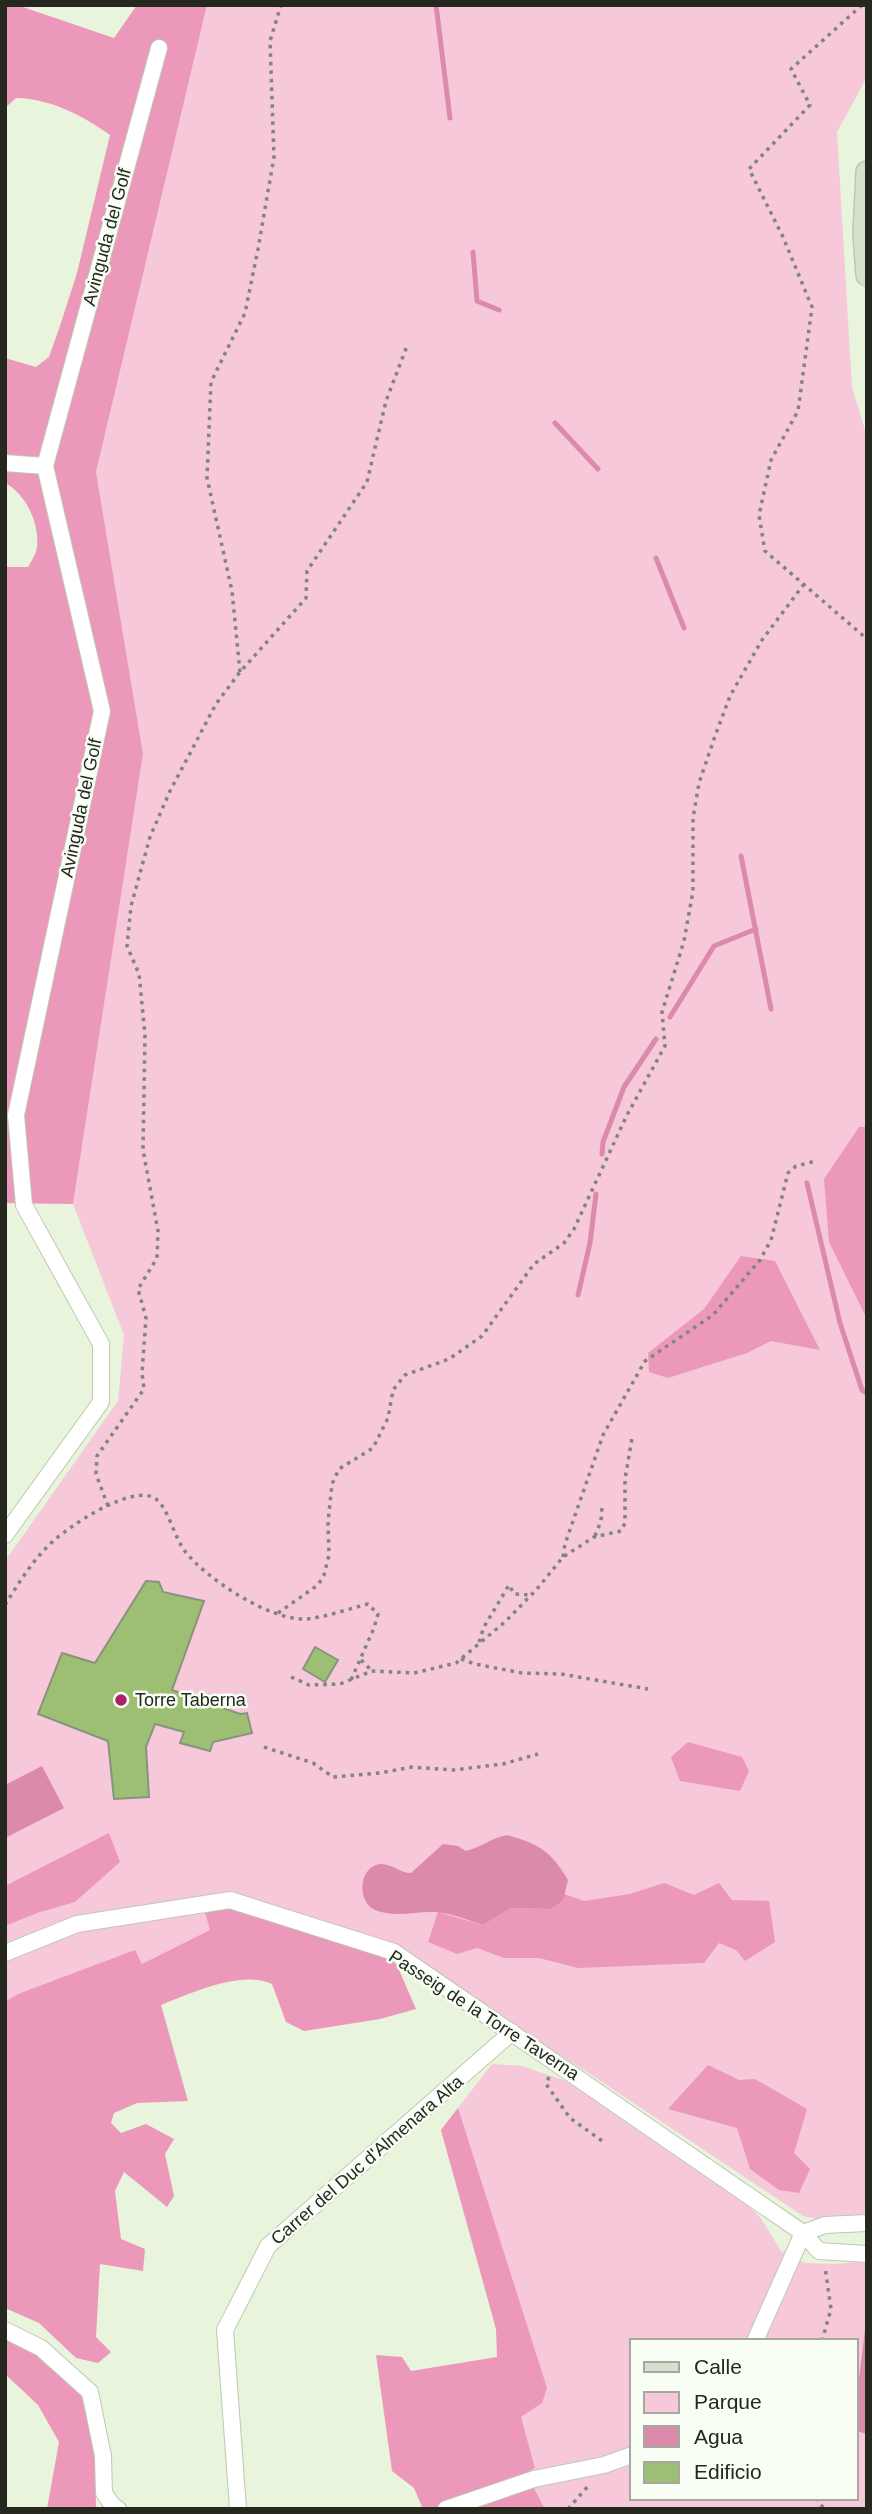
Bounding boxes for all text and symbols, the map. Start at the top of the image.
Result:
street label: Avinguda del Golf [79,165,135,308]
street label: Avinguda del Golf [56,736,106,879]
place label: Torre Taberna [135,1690,247,1710]
marker: Torre Taberna [113,1692,129,1708]
street label: Passeig de la Torre Taverna [385,1946,584,2085]
street label: Carrer del Duc d'Almenara Alta [267,2071,468,2249]
legend [630,2339,858,2500]
text: Calle [694,2355,742,2378]
text: Parque [694,2390,762,2413]
text: Agua [694,2425,743,2448]
text: Edificio [694,2460,762,2483]

